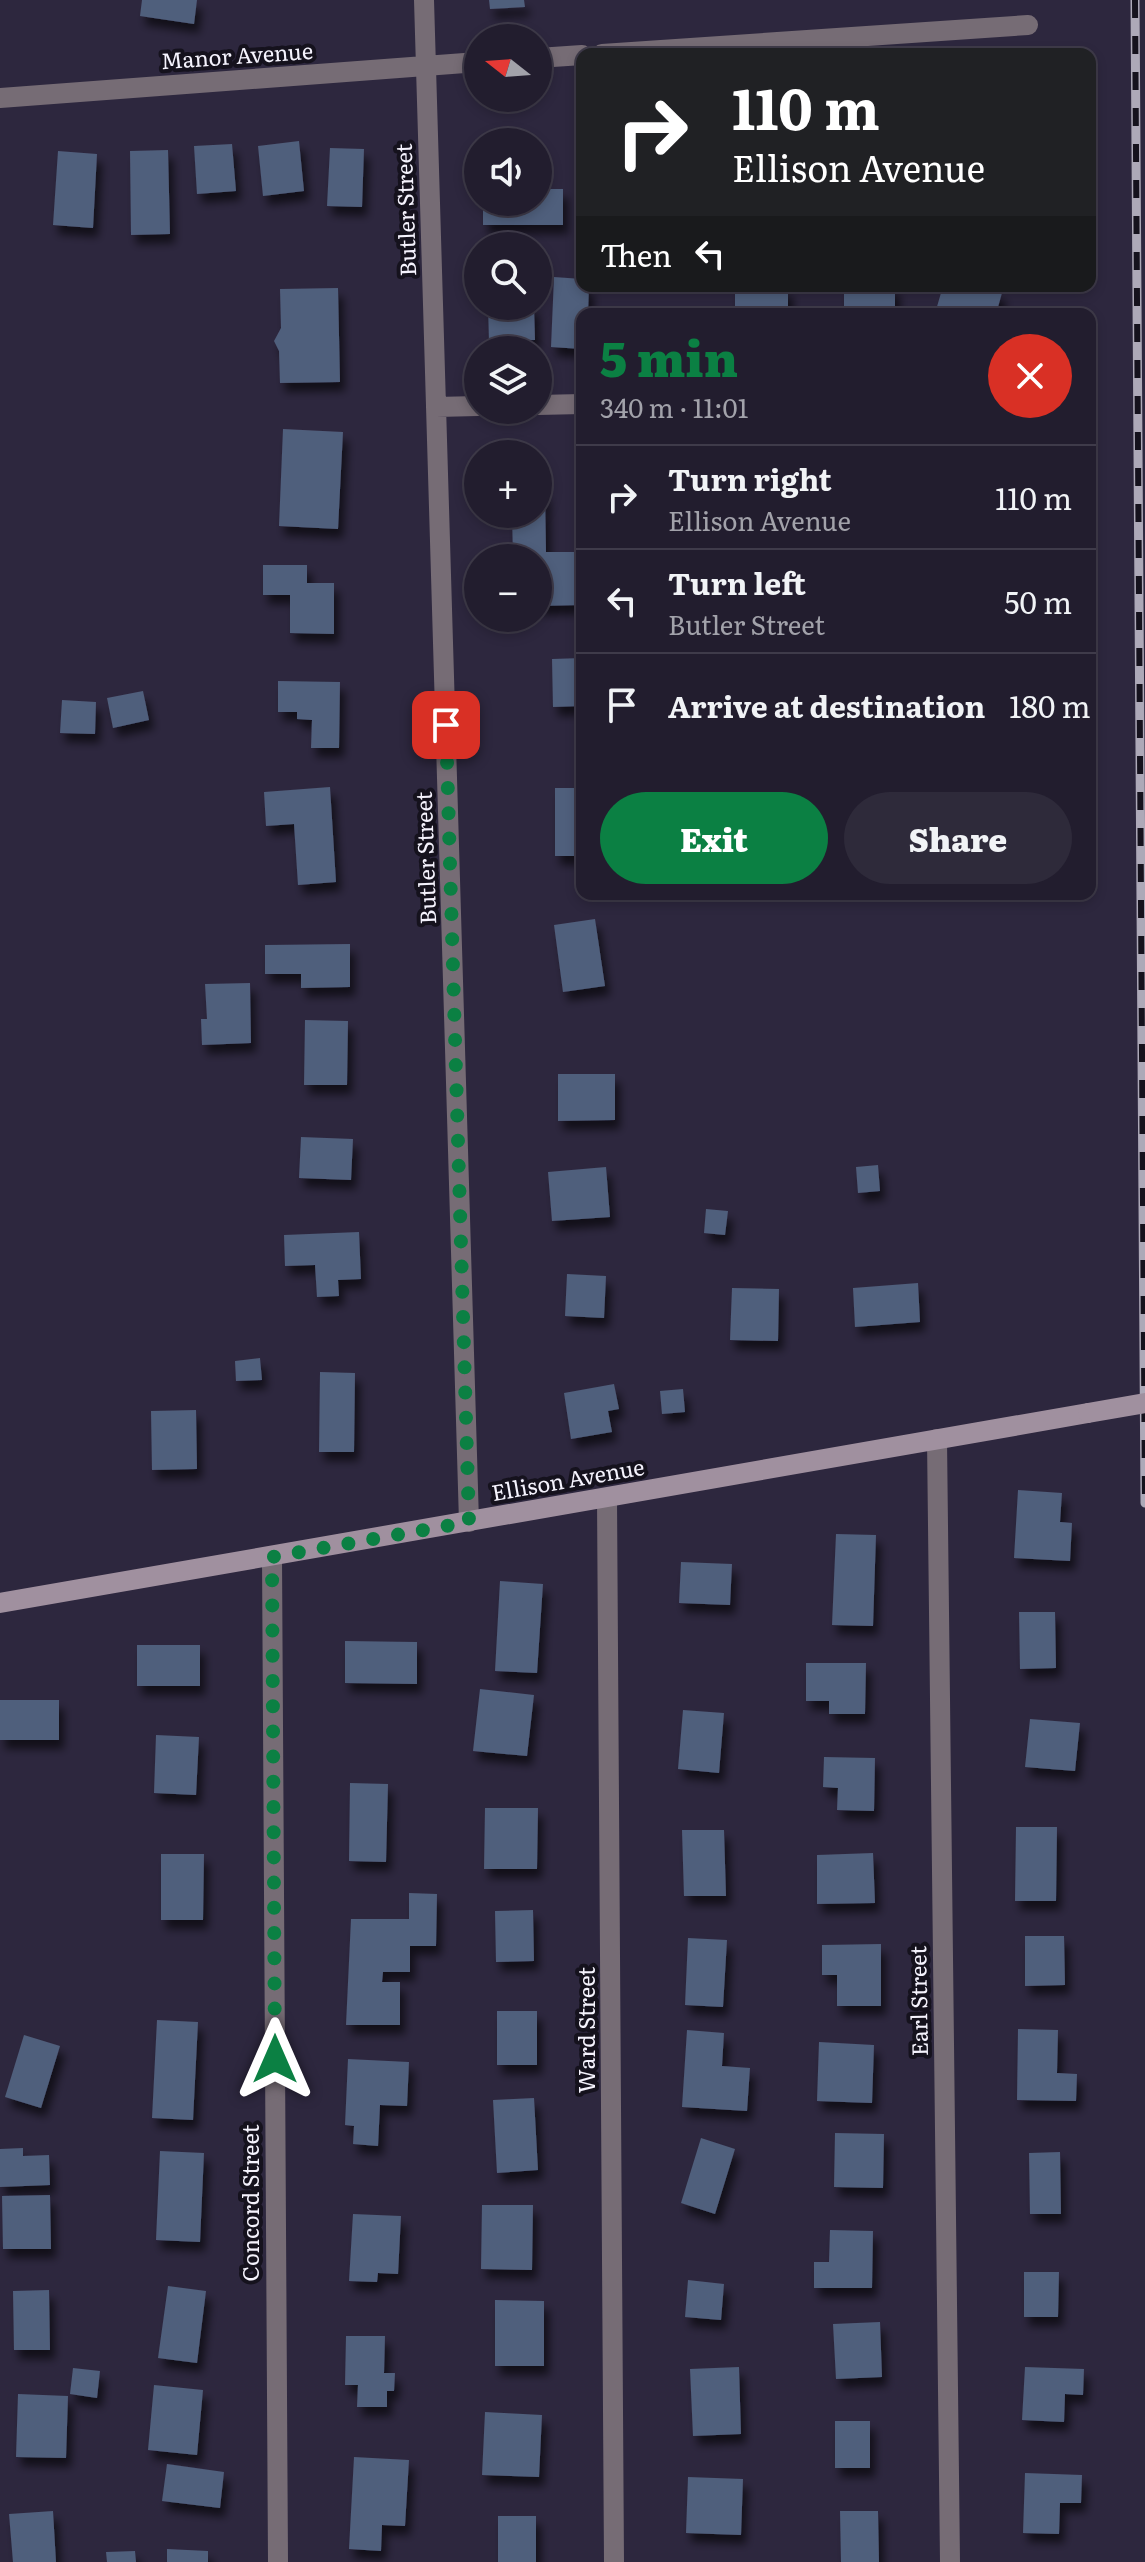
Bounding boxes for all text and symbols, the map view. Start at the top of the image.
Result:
north arrow [464,24,552,112]
map controls [464,24,552,632]
street label: Manor Avenue [160,33,314,76]
text: 110 m [732,64,880,147]
icon: right [600,80,704,184]
button: sound [464,128,552,216]
text: Ellison Avenue [732,140,985,193]
street label: Butler Street [386,143,423,277]
button: search [464,232,552,320]
text: Then [600,232,672,276]
icon: left [688,232,732,276]
text: 5 min [600,321,738,392]
button: close [988,334,1072,418]
button: layers [464,336,552,424]
text: 340 m · 11:01 [600,387,748,426]
button: + [464,440,552,528]
text: Turn right [668,456,832,500]
icon: right [600,475,644,519]
text: 110 m [995,475,1072,519]
text: Ellison Avenue [668,500,851,539]
button: − [464,544,552,632]
text: Turn left [668,560,806,604]
icon: left [600,579,644,623]
text: 50 m [1004,579,1072,623]
text: Butler Street [668,604,825,643]
icon: arrive [600,683,644,727]
text: Arrive at destination [668,683,985,727]
text: 180 m [1009,683,1090,727]
pin [412,691,480,759]
icon: arrive [424,703,468,747]
street label: Butler Street [406,791,443,925]
button: Exit [600,792,828,884]
button: Share [844,792,1072,884]
street label: Ellison Avenue [489,1449,647,1508]
street label: Earl Street [900,1945,935,2056]
street label: Ward Street [569,1967,602,2093]
position arrow [233,2017,317,2101]
street label: Concord Street [233,2124,266,2282]

